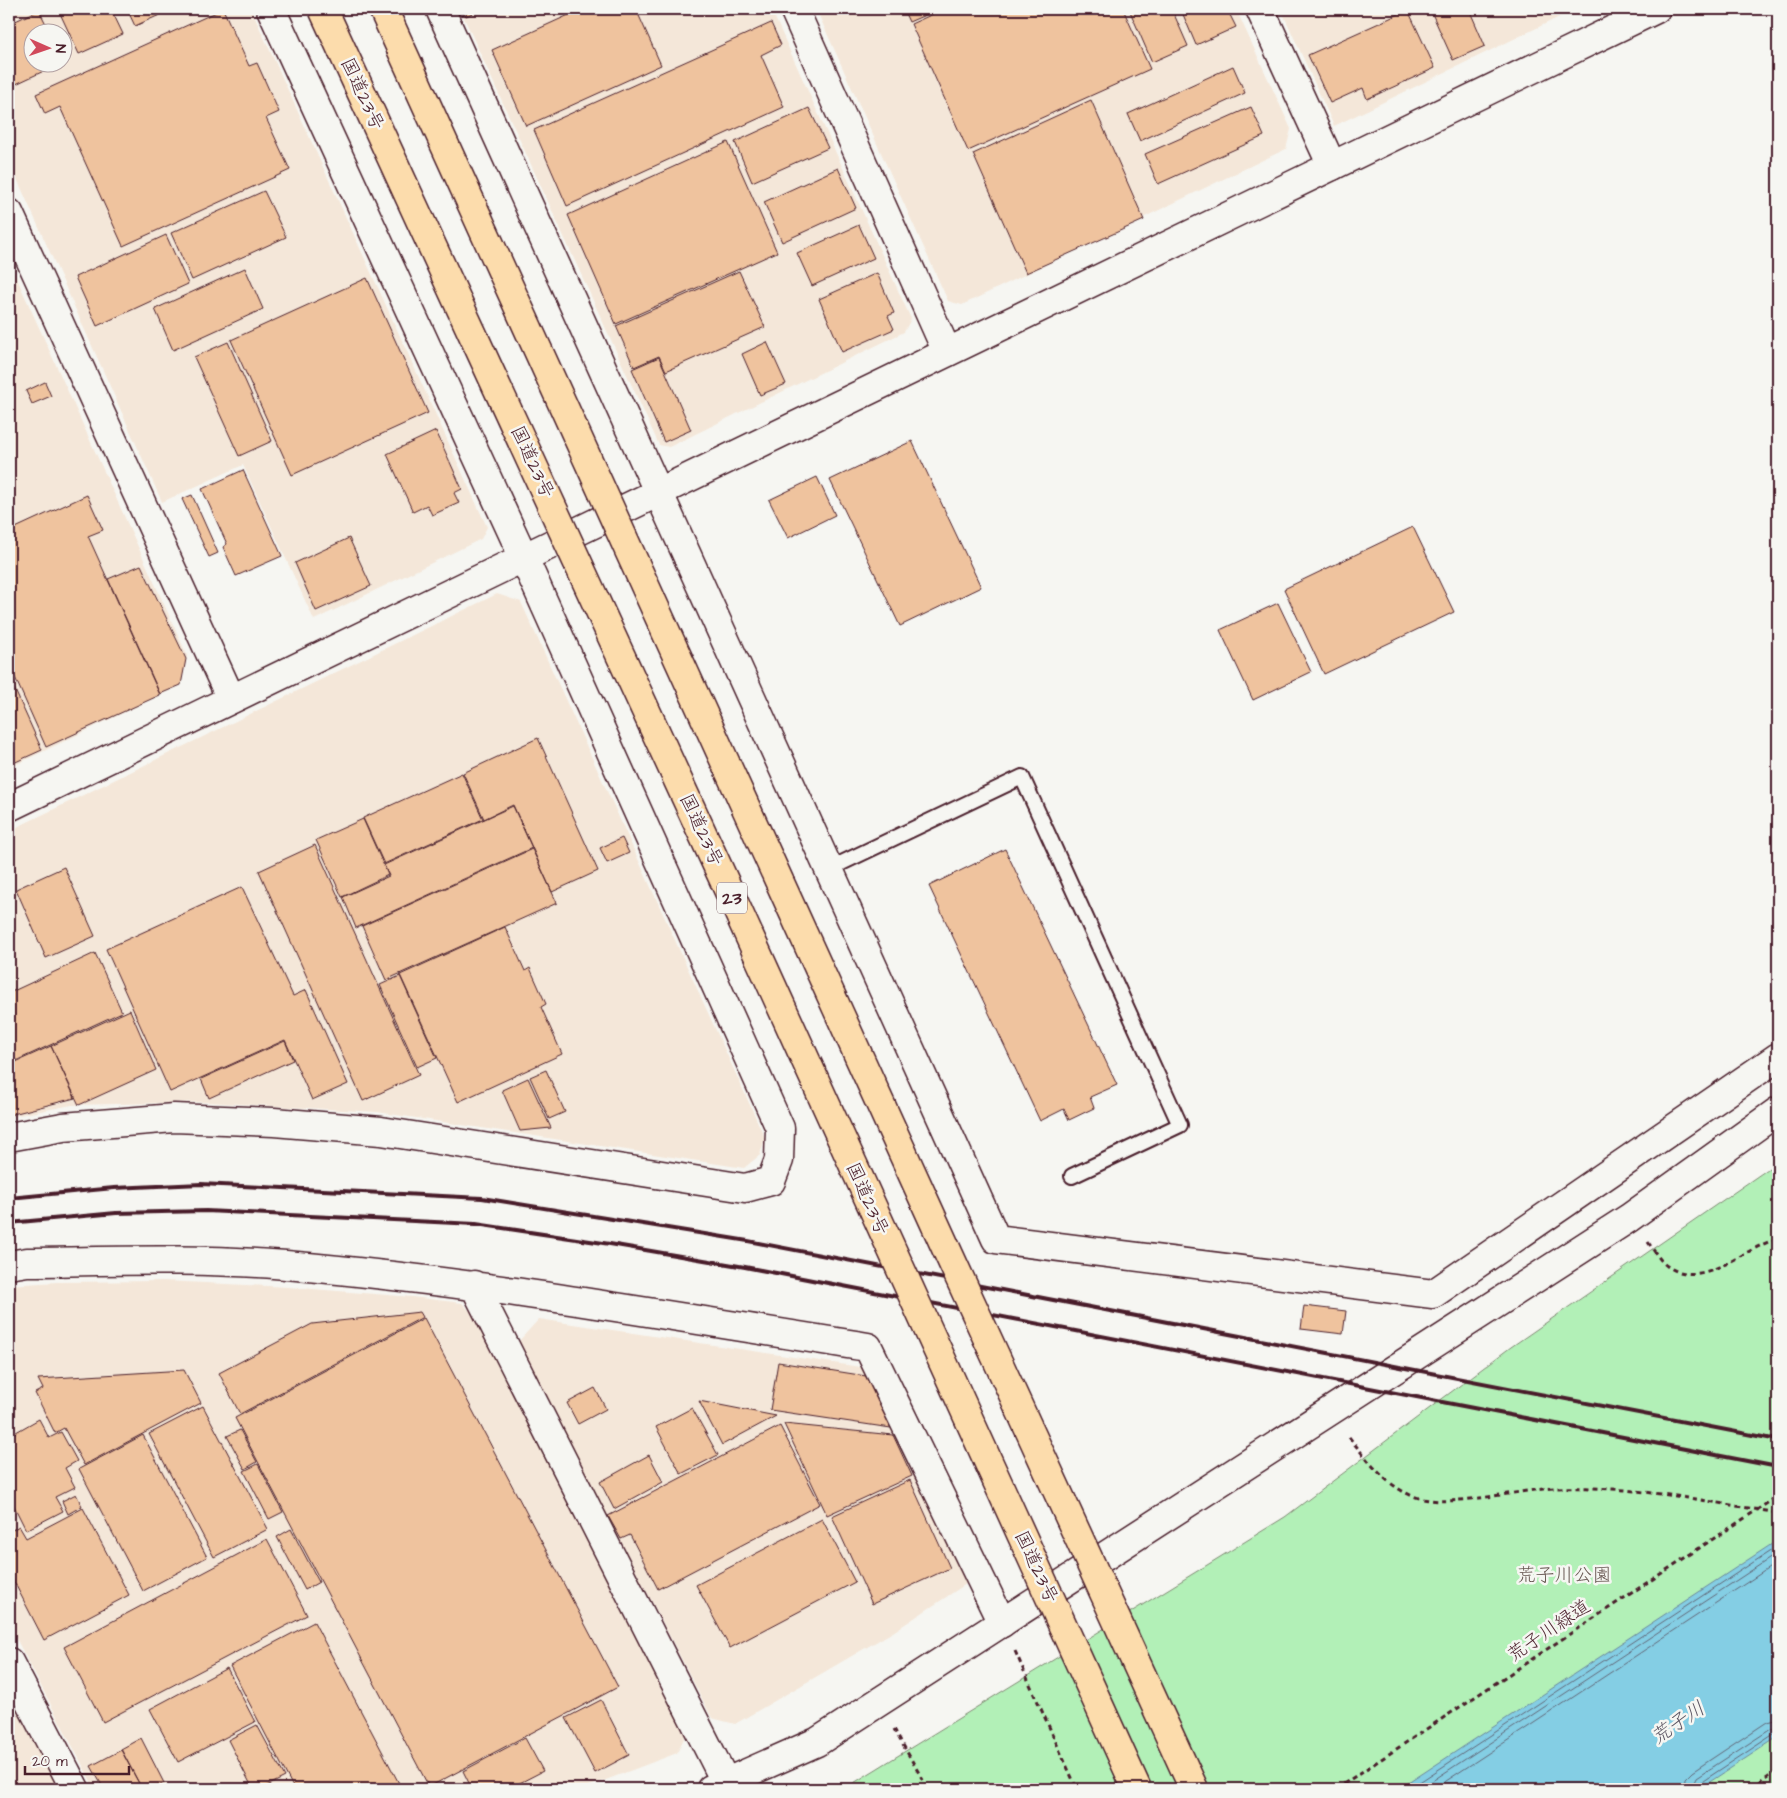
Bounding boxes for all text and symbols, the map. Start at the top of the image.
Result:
north arrow [22,22,72,72]
text: N [50,44,70,53]
street label: 国道23号 [333,53,391,135]
street label: 国道23号 [503,421,561,503]
street label: 国道23号 [672,789,730,871]
road number: 23 [717,882,747,914]
street label: 国道23号 [839,1158,895,1240]
street label: 国道23号 [1007,1526,1065,1608]
park label: 荒子川公園 [1516,1562,1612,1589]
street label: 荒子川緑道 [1502,1593,1596,1669]
water label: 荒子川 [1645,1695,1711,1751]
scale bar [25,1743,129,1775]
text: 20 m [32,1751,68,1772]

